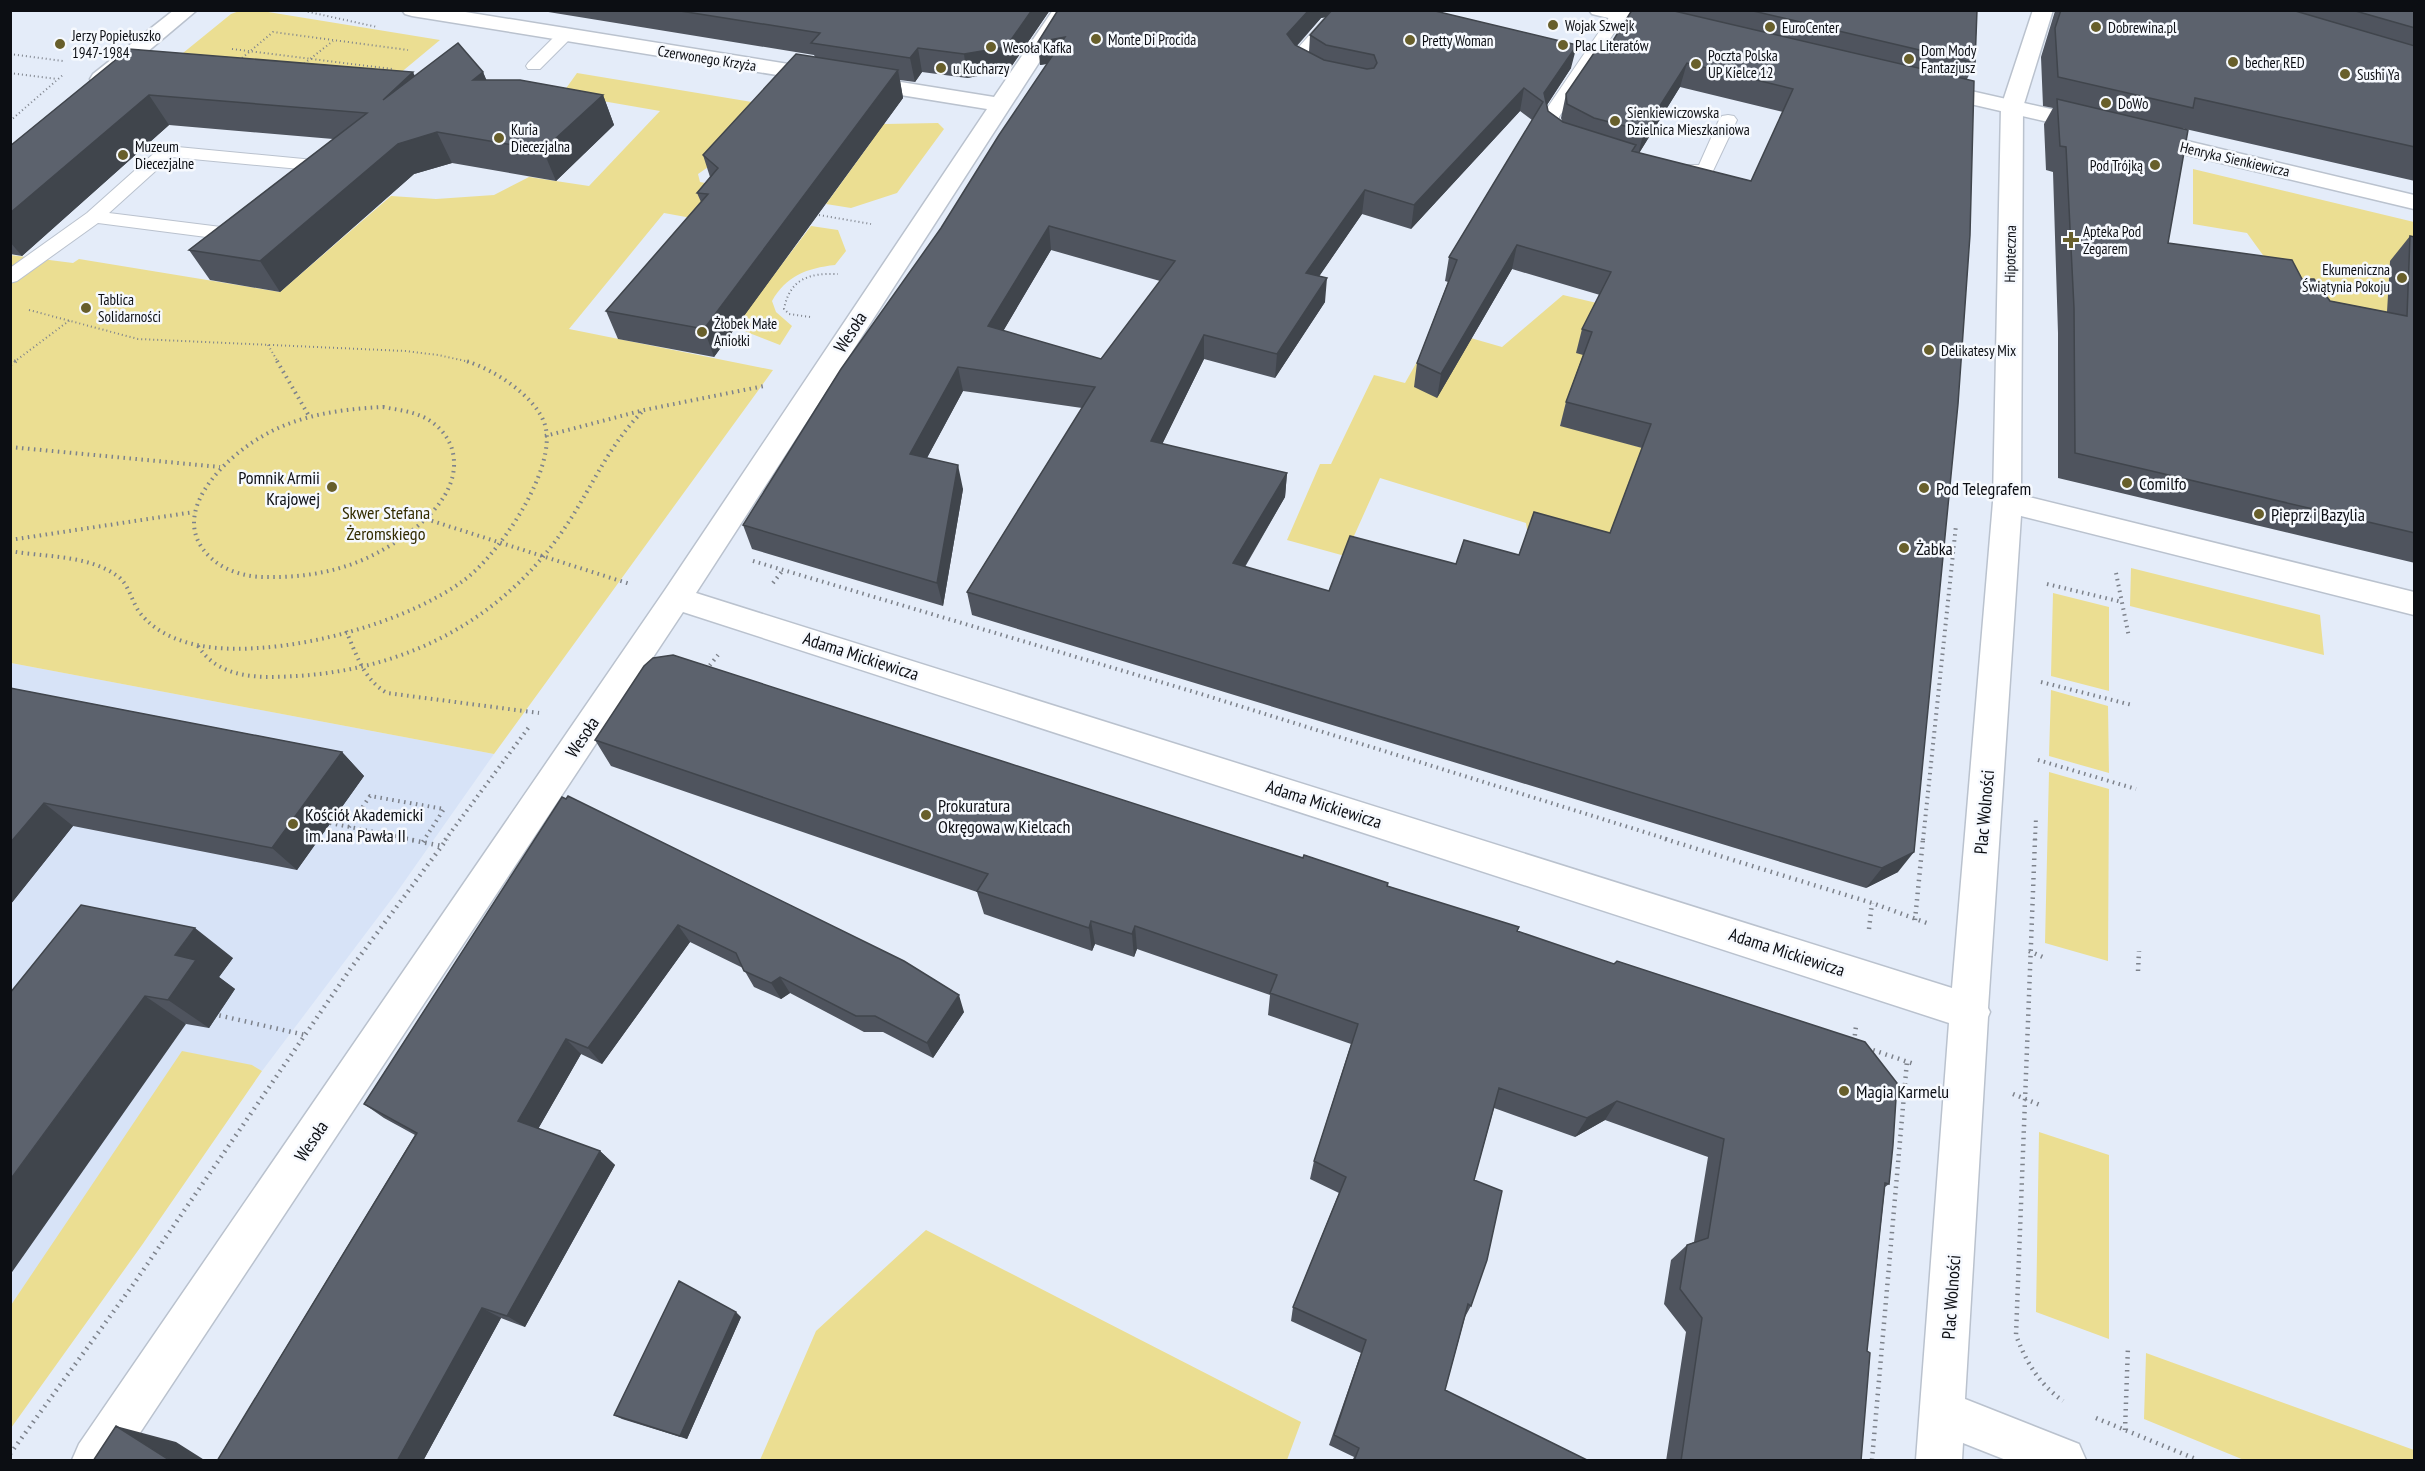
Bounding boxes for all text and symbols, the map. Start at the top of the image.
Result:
place label: Wojak Szwejk [1565,16,1635,35]
marker: Wojak Szwejk [1546,18,1560,32]
place label: EuroCenter [1782,18,1840,37]
place label: Dobrewina.pl [2108,18,2177,37]
marker: EuroCenter [1763,20,1777,34]
marker: Dobrewina.pl [2089,20,2103,34]
place label: Jerzy Popiełuszko 1947-1984 [71,26,161,62]
place label: Monte Di Procida [1108,30,1196,49]
place label: Pretty Woman [1422,31,1493,50]
marker: Monte Di Procida [1089,32,1103,46]
marker: Pretty Woman [1403,33,1417,47]
place label: Plac Literatów [1575,36,1649,55]
marker: Jerzy Popiełuszko 1947-1984 [53,37,67,51]
place label: Wesoła Kafka [1003,38,1072,57]
marker: Plac Literatów [1556,38,1570,52]
marker: Wesoła Kafka [984,40,998,54]
street label: Czerwonego Krzyża [656,41,758,75]
place label: Dom Mody Fantazjusz [1921,41,1977,77]
place label: Poczta Polska UP Kielce 12 [1708,46,1778,82]
marker: Dom Mody Fantazjusz [1902,52,1916,66]
place label: becher RED [2245,53,2305,72]
marker: becher RED [2226,55,2240,69]
marker: Poczta Polska UP Kielce 12 [1689,57,1703,71]
place label: u Kucharzy [953,59,1010,78]
marker: u Kucharzy [934,61,948,75]
place label: Sushi Ya [2357,65,2400,84]
marker: Sushi Ya [2338,67,2352,81]
place label: DoWo [2118,94,2148,113]
marker: DoWo [2099,96,2113,110]
place label: Sienkiewiczowska Dzielnica Mieszkaniowa [1627,103,1750,139]
marker: Sienkiewiczowska Dzielnica Mieszkaniowa [1608,114,1622,128]
place label: Kuria Diecezjalna [511,120,570,156]
marker: Kuria Diecezjalna [492,131,506,145]
place label: Muzeum Diecezjalne [135,137,194,173]
street label: Henryka Sienkiewicza [2178,137,2292,181]
marker: Muzeum Diecezjalne [116,148,130,162]
place label: Pod Trójką [2090,156,2143,175]
marker: Pod Trójką [2148,158,2162,172]
place label: Apteka Pod Zegarem [2083,222,2141,258]
street label: Hipoteczna [2000,225,2020,283]
marker: Apteka Pod Zegarem [2064,233,2078,247]
place label: Ekumeniczna Świątynia Pokoju [2302,260,2390,296]
marker: Ekumeniczna Świątynia Pokoju [2395,271,2409,285]
place label: Tablica Solidarności [98,290,161,326]
marker: Tablica Solidarności [79,301,93,315]
street label: Wesoła [828,307,872,357]
place label: Żłobek Małe Aniołki [714,314,777,350]
marker: Żłobek Małe Aniołki [695,325,709,339]
place label: Delikatesy Mix [1941,341,2016,360]
marker: Delikatesy Mix [1922,343,1936,357]
place label: Pomnik Armii Krajowej [238,466,320,510]
place label: Comilfo [2139,472,2187,495]
marker: Comilfo [2120,476,2134,490]
place label: Pod Telegrafem [1936,477,2031,500]
marker: Pomnik Armii Krajowej [325,480,339,494]
marker: Pod Telegrafem [1917,481,1931,495]
park label: Skwer Stefana Żeromskiego [342,501,430,545]
place label: Pieprz i Bazylia [2271,503,2365,526]
marker: Pieprz i Bazylia [2252,507,2266,521]
place label: Żabka [1916,537,1953,560]
marker: Żabka [1897,541,1911,555]
street label: Adama Mickiewicza [800,626,922,686]
street label: Wesoła [560,712,604,762]
street label: Plac Wolności [1969,769,1999,855]
street label: Adama Mickiewicza [1263,774,1385,834]
place label: Prokuratura Okręgowa w Kielcach [938,794,1070,838]
place label: Kościół Akademicki im. Jana Pawła II [305,803,424,847]
marker: Prokuratura Okręgowa w Kielcach [919,808,933,822]
marker: Kościół Akademicki im. Jana Pawła II [286,817,300,831]
street label: Adama Mickiewicza [1726,922,1848,982]
place label: Magia Karmelu [1856,1080,1949,1103]
marker: Magia Karmelu [1837,1084,1851,1098]
street label: Wesoła [289,1116,333,1166]
street label: Plac Wolności [1937,1254,1965,1340]

